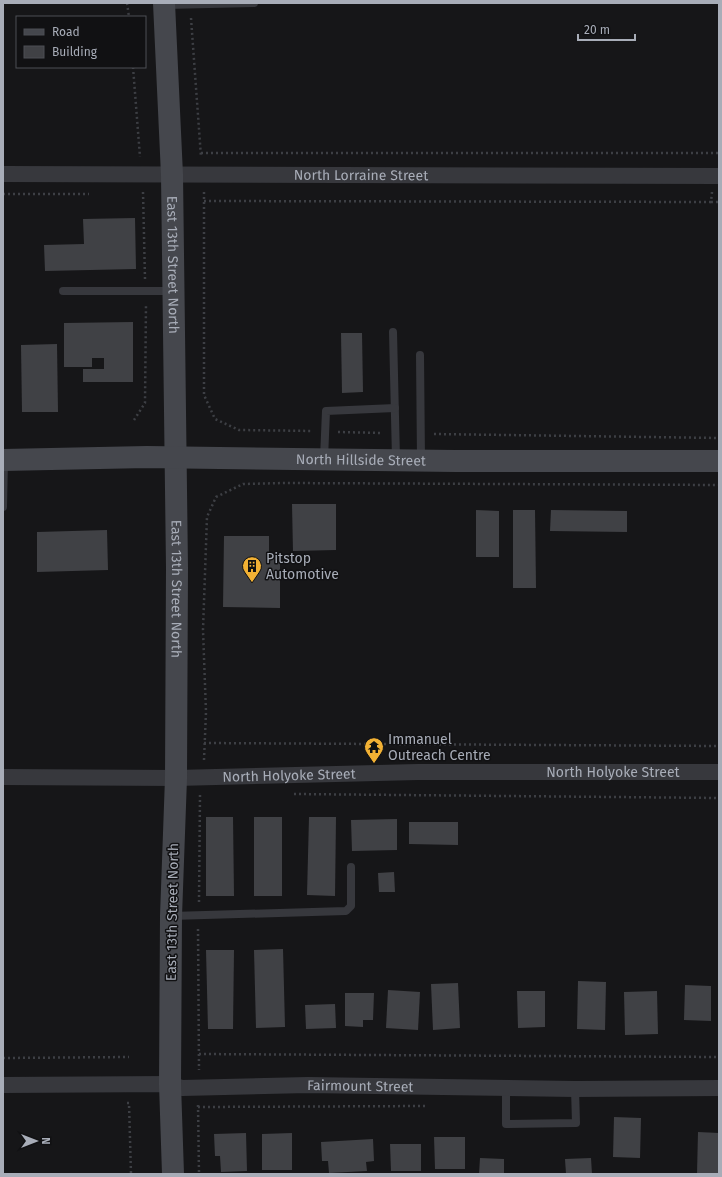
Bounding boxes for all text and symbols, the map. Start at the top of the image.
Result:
legend [16,16,146,68]
scale bar [578,16,635,42]
text: 20 m [584,23,610,37]
text: Road [52,25,80,39]
text: Building [52,45,98,59]
street label: North Lorraine Street [294,167,429,184]
street label: East 13th Street North [163,196,182,334]
street label: North Hillside Street [296,451,427,470]
street label: East 13th Street North [167,519,185,658]
place label: Pitstop Automotive [266,550,339,583]
building icon: Pitstop Automotive [241,555,263,583]
place label: Immanuel Outreach Centre [388,731,491,764]
temple icon: Immanuel Outreach Centre [363,736,385,764]
street label: North Holyoke Street [546,764,681,781]
street label: North Holyoke Street [222,766,357,786]
street label: East 13th Street North [163,843,182,981]
street label: Fairmount Street [307,1077,415,1096]
north arrow [16,1121,56,1161]
text: N [39,1137,52,1145]

